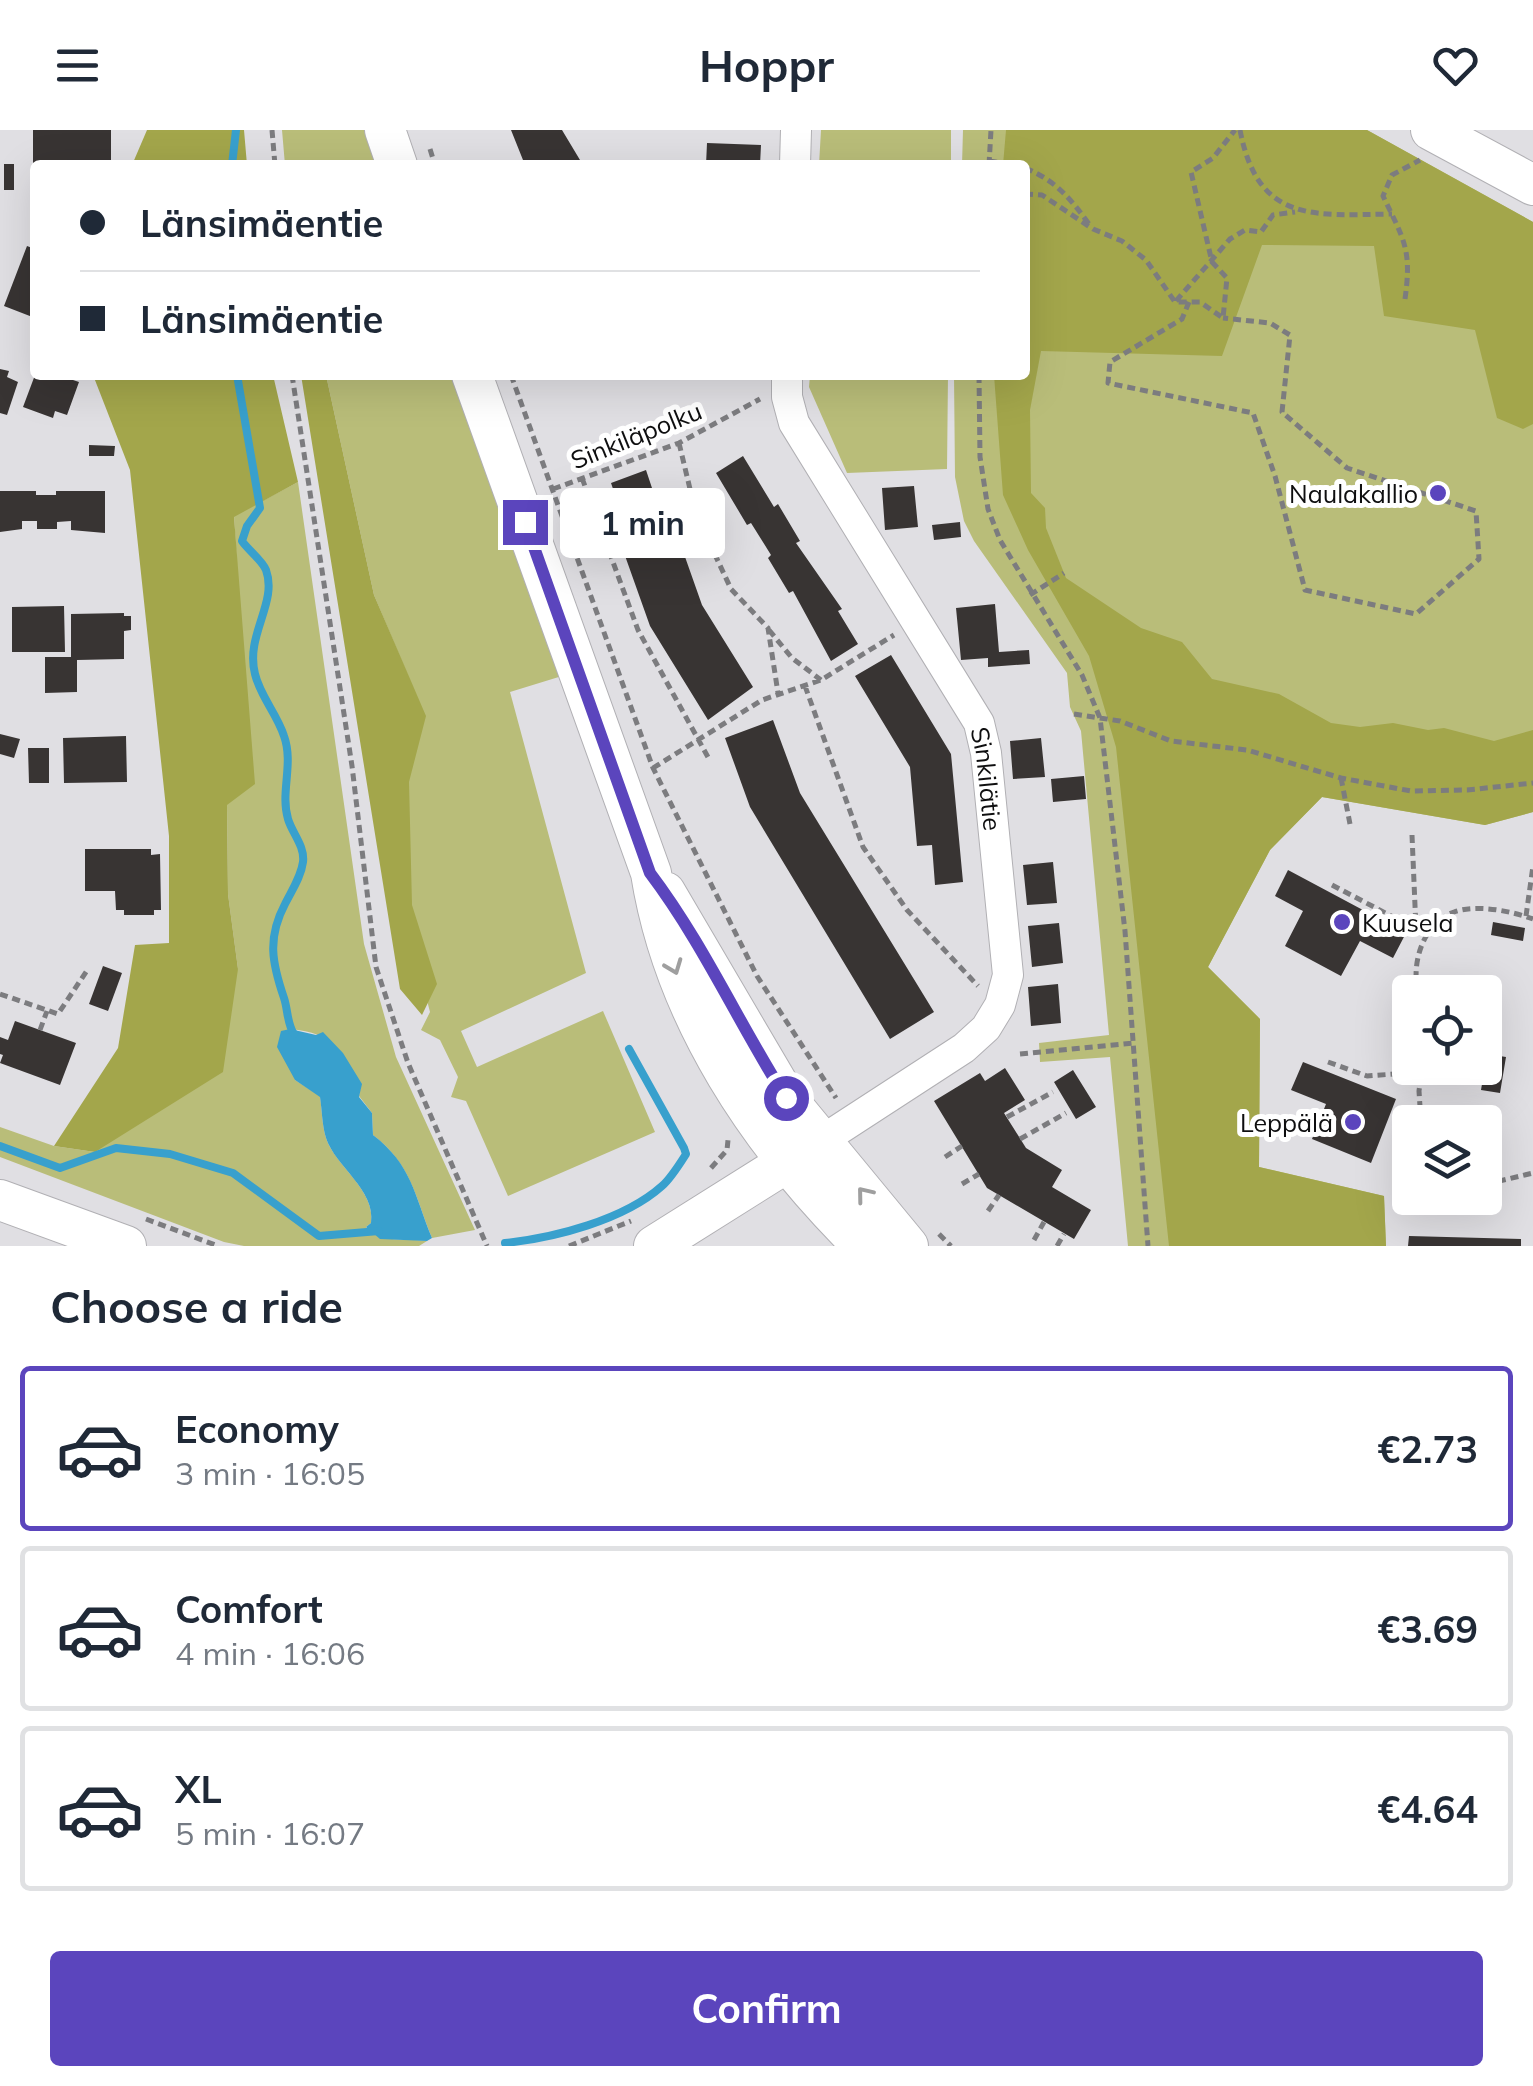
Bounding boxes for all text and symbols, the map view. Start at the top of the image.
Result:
text: Hoppr [699,37,834,93]
icon: menu [50,38,105,93]
icon: heart [1428,38,1483,93]
text: Länsimäentie [140,199,383,247]
text: Länsimäentie [140,295,383,343]
street label: Sinkiläpolku [566,395,706,475]
place label: Naulakallio [1289,478,1418,509]
marker: Naulakallio [1427,482,1449,504]
callout: 1 min [560,487,725,557]
route end [503,500,548,545]
text: 1 min [600,503,685,543]
street label: Sinkilätie [965,724,1009,832]
place label: Kuusela [1362,907,1453,938]
marker: Kuusela [1331,911,1353,933]
one-way arrow [662,957,682,975]
map controls [1392,975,1502,1215]
button: locate [1392,975,1502,1085]
route start [764,1076,809,1121]
button: layers [1392,1105,1502,1215]
place label: Leppälä [1240,1107,1333,1138]
marker: Leppälä [1342,1111,1364,1133]
one-way arrow [858,1187,876,1205]
text: Choose a ride [50,1278,343,1334]
icon: car [55,1404,145,1494]
text: Economy [175,1405,339,1453]
text: €2.73 [1377,1425,1478,1473]
text: 3 min · 16:05 [175,1453,365,1493]
icon: car [55,1584,145,1674]
text: Comfort [175,1585,323,1633]
text: €3.69 [1377,1605,1478,1653]
text: 4 min · 16:06 [175,1633,365,1673]
icon: car [55,1764,145,1854]
text: XL [175,1765,222,1813]
text: €4.64 [1377,1785,1478,1833]
text: 5 min · 16:07 [175,1813,365,1853]
button: Confirm [50,1951,1483,2066]

